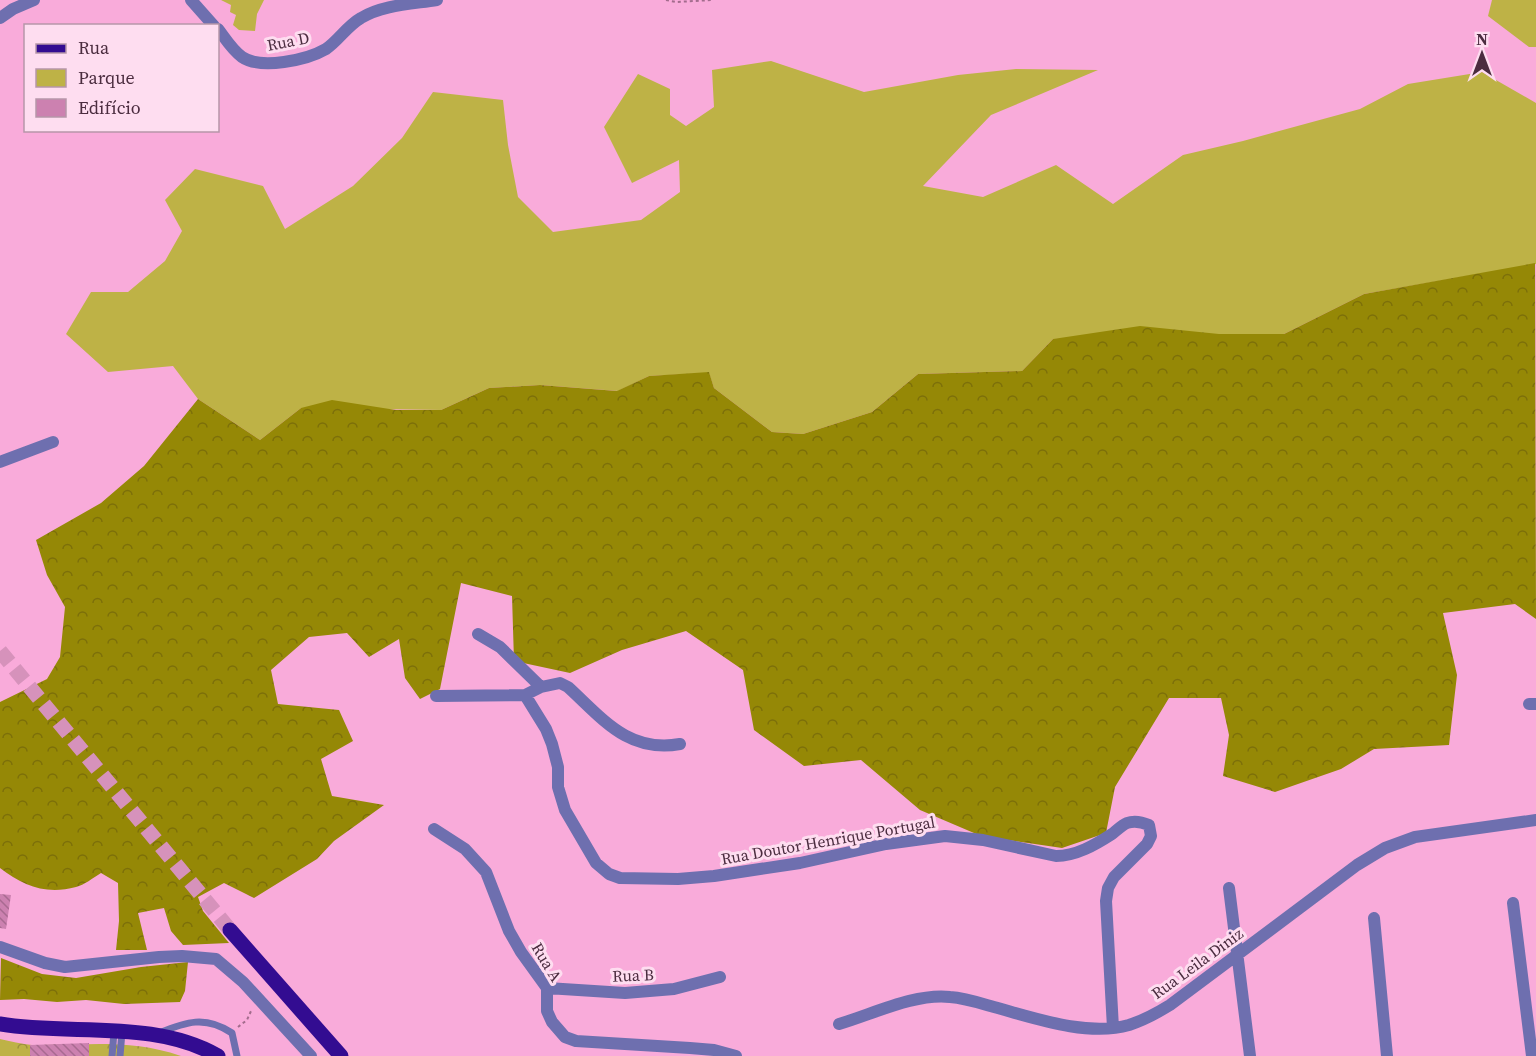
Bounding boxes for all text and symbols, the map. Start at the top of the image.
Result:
legend [24,24,219,132]
north arrow [1452,24,1512,84]
street label: Rua D [265,26,311,56]
text: N [1476,28,1488,50]
text: Rua [78,35,110,60]
text: Parque [78,65,135,90]
text: Edifício [78,95,141,120]
street label: Rua Doutor Henrique Portugal [719,810,937,870]
street label: Rua Leila Diniz [1147,922,1247,1004]
street label: Rua A [527,938,567,986]
street label: Rua B [612,963,654,987]

